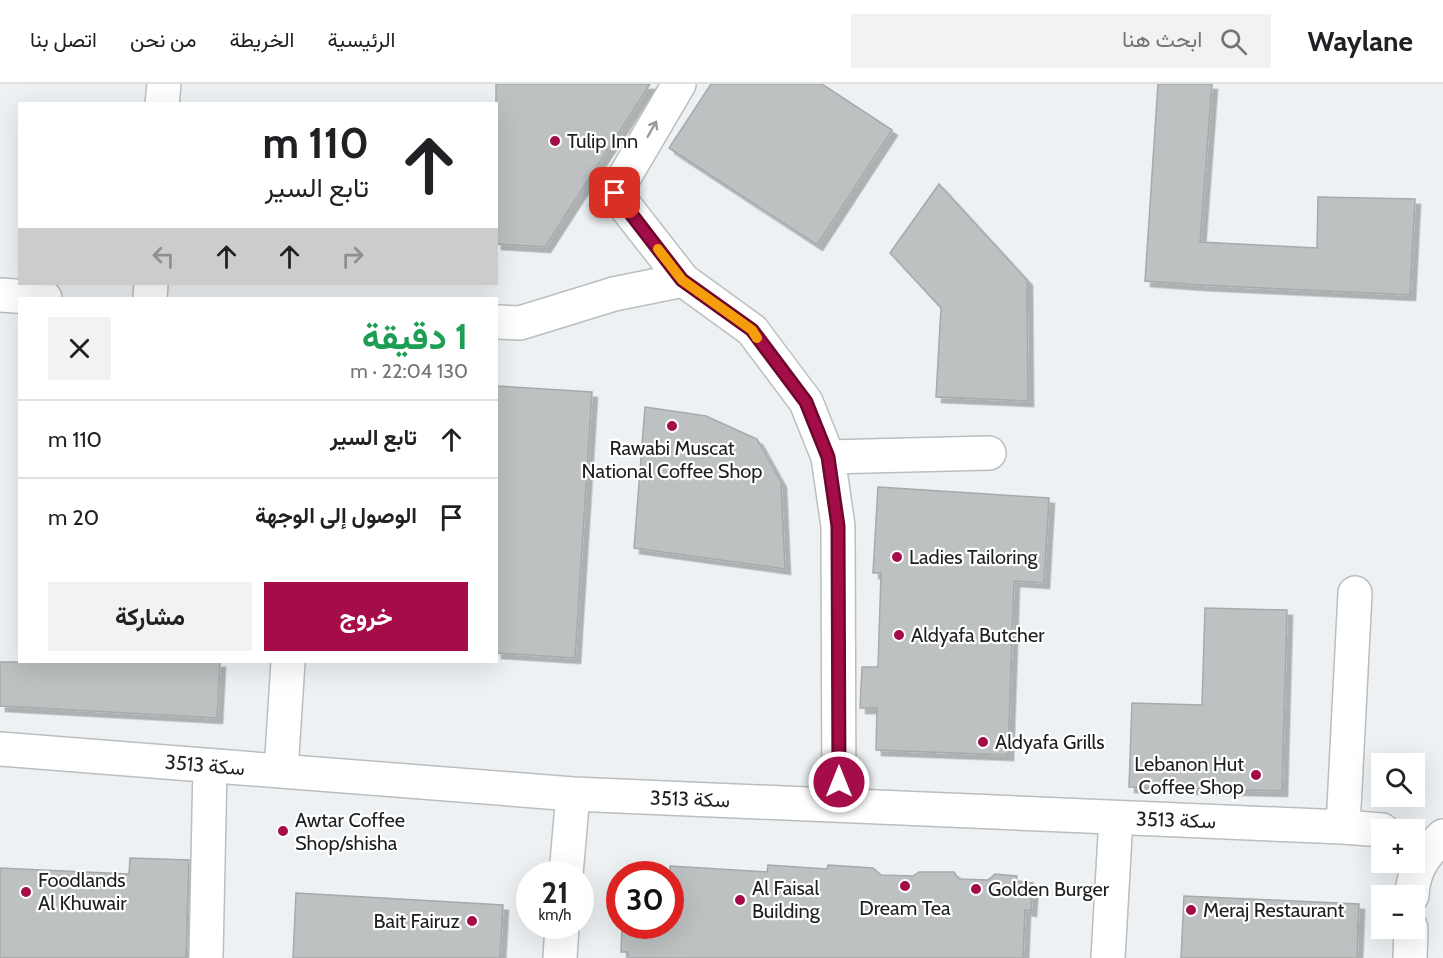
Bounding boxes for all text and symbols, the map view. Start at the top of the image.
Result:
search box [851,14,1271,68]
text: Waylane [1307,24,1413,58]
icon: search [1217,25,1250,58]
text: ابحث هنا [1122,26,1202,53]
text: اتصل بنا [30,27,97,52]
text: من نحن [130,27,196,52]
text: الخريطة [229,27,294,52]
text: الرئيسية [327,27,395,52]
text: 110 m [262,117,369,169]
one-way arrow [647,121,659,138]
icon: ahead [390,126,468,204]
place label: Tulip Inn [567,129,638,153]
marker: Tulip Inn [548,134,562,148]
pin [589,167,640,218]
text: تابع السير [265,171,369,204]
icon: arrive [598,176,631,209]
icon: left [147,240,180,273]
icon: ahead [210,240,243,273]
icon: ahead [273,240,306,273]
icon: right [336,240,369,273]
text: 1 دقيقة [362,314,468,358]
button: close [48,317,111,380]
text: 130 m · 22:04 [350,359,468,383]
marker: Rawabi Muscat National Coffee Shop [665,419,679,433]
icon: ahead [435,423,468,456]
text: تابع السير [330,424,417,451]
text: 110 m [48,426,102,453]
place label: Rawabi Muscat National Coffee Shop [582,436,762,483]
icon: arrive [435,501,468,534]
text: الوصول إلى الوجهة [255,502,417,529]
text: 20 m [48,504,99,531]
place label: Ladies Tailoring [909,545,1039,569]
marker: Ladies Tailoring [890,550,904,564]
button: مشاركة [48,582,252,651]
button: خروج [264,582,468,651]
place label: Aldyafa Butcher [911,623,1045,647]
marker: Aldyafa Butcher [892,628,906,642]
place label: Aldyafa Grills [995,730,1105,754]
marker: Aldyafa Grills [976,735,990,749]
street label: سكة 3513 [164,750,246,780]
position arrow [807,750,871,814]
place label: Lebanon Hut Coffee Shop [1134,752,1244,799]
map controls [1371,753,1425,939]
button: search [1371,753,1425,807]
marker: Lebanon Hut Coffee Shop [1249,768,1263,782]
street label: سكة 3513 [650,786,730,812]
street label: سكة 3513 [1136,807,1216,833]
place label: Awtar Coffee Shop/shisha [295,808,405,855]
button: + [1371,819,1425,873]
marker: Awtar Coffee Shop/shisha [276,824,290,838]
speed limit sign: 30 [606,861,684,939]
place label: Foodlands Al Khuwair [38,868,127,915]
text: 21 [542,874,568,911]
place label: Al Faisal Building [752,876,821,923]
place label: Golden Burger [988,877,1110,901]
marker: Dream Tea [898,879,912,893]
marker: Golden Burger [969,882,983,896]
marker: Foodlands Al Khuwair [19,885,33,899]
button: − [1371,885,1425,939]
marker: Al Faisal Building [733,893,747,907]
place label: Dream Tea [859,896,951,920]
place label: Meraj Restaurant [1203,898,1345,922]
marker: Meraj Restaurant [1184,903,1198,917]
text: km/h [539,906,571,924]
place label: Bait Fairuz [374,909,460,933]
marker: Bait Fairuz [465,914,479,928]

